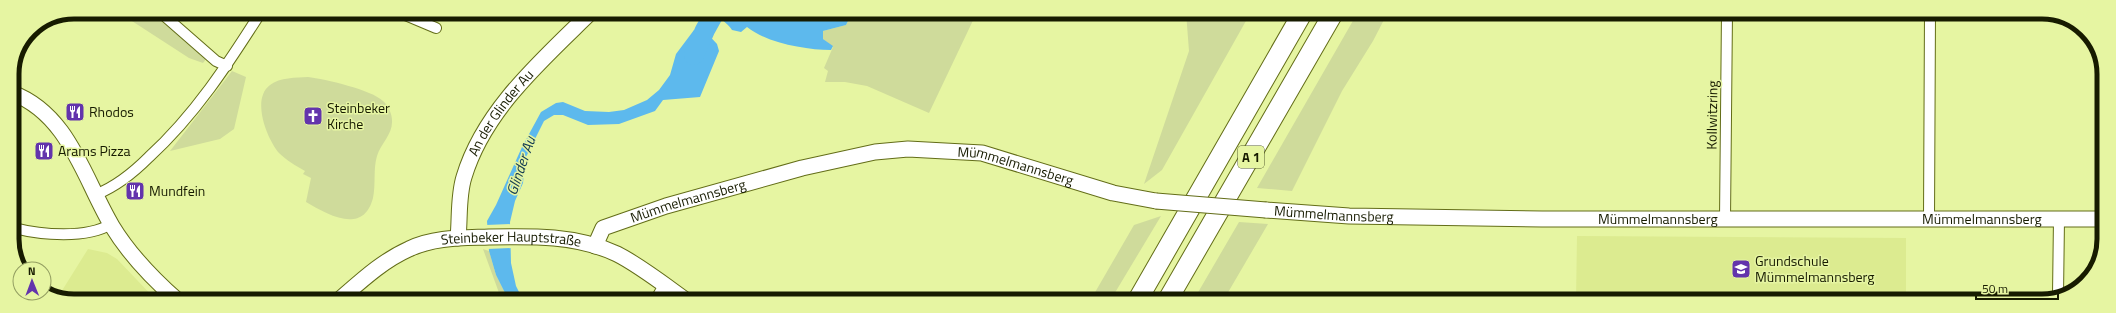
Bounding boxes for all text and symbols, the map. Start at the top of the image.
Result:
street label: An der Glinder Au [462,64,538,159]
street label: Kollwitzring [1700,80,1723,150]
place label: Steinbeker Kirche [327,97,390,134]
restaurant icon: Rhodos [64,101,86,123]
place label: Rhodos [89,101,134,122]
church icon: Steinbeker Kirche [302,105,324,127]
water label: Glinder Au [500,132,542,198]
restaurant icon: Arams Pizza [33,140,55,162]
place label: Arams Pizza [58,140,131,161]
street label: Mümmelmannsberg [957,141,1076,190]
road number: A 1 [1238,146,1264,168]
street label: Mümmelmannsberg [627,173,748,228]
restaurant icon: Mundfein [124,180,146,202]
place label: Mundfein [149,180,205,201]
street label: Mümmelmannsberg [1273,200,1394,227]
street label: Mümmelmannsberg [1598,208,1718,229]
street label: Mümmelmannsberg [1922,208,2042,229]
street label: Steinbeker Hauptstraße [440,226,583,252]
place label: Grundschule Mümmelmannsberg [1755,250,1875,287]
school or university icon: Grundschule Mümmelmannsberg [1730,258,1752,280]
north arrow [12,261,52,301]
text: N [28,263,36,279]
scale bar [1976,275,2058,301]
text: 50 m [1982,279,2008,298]

